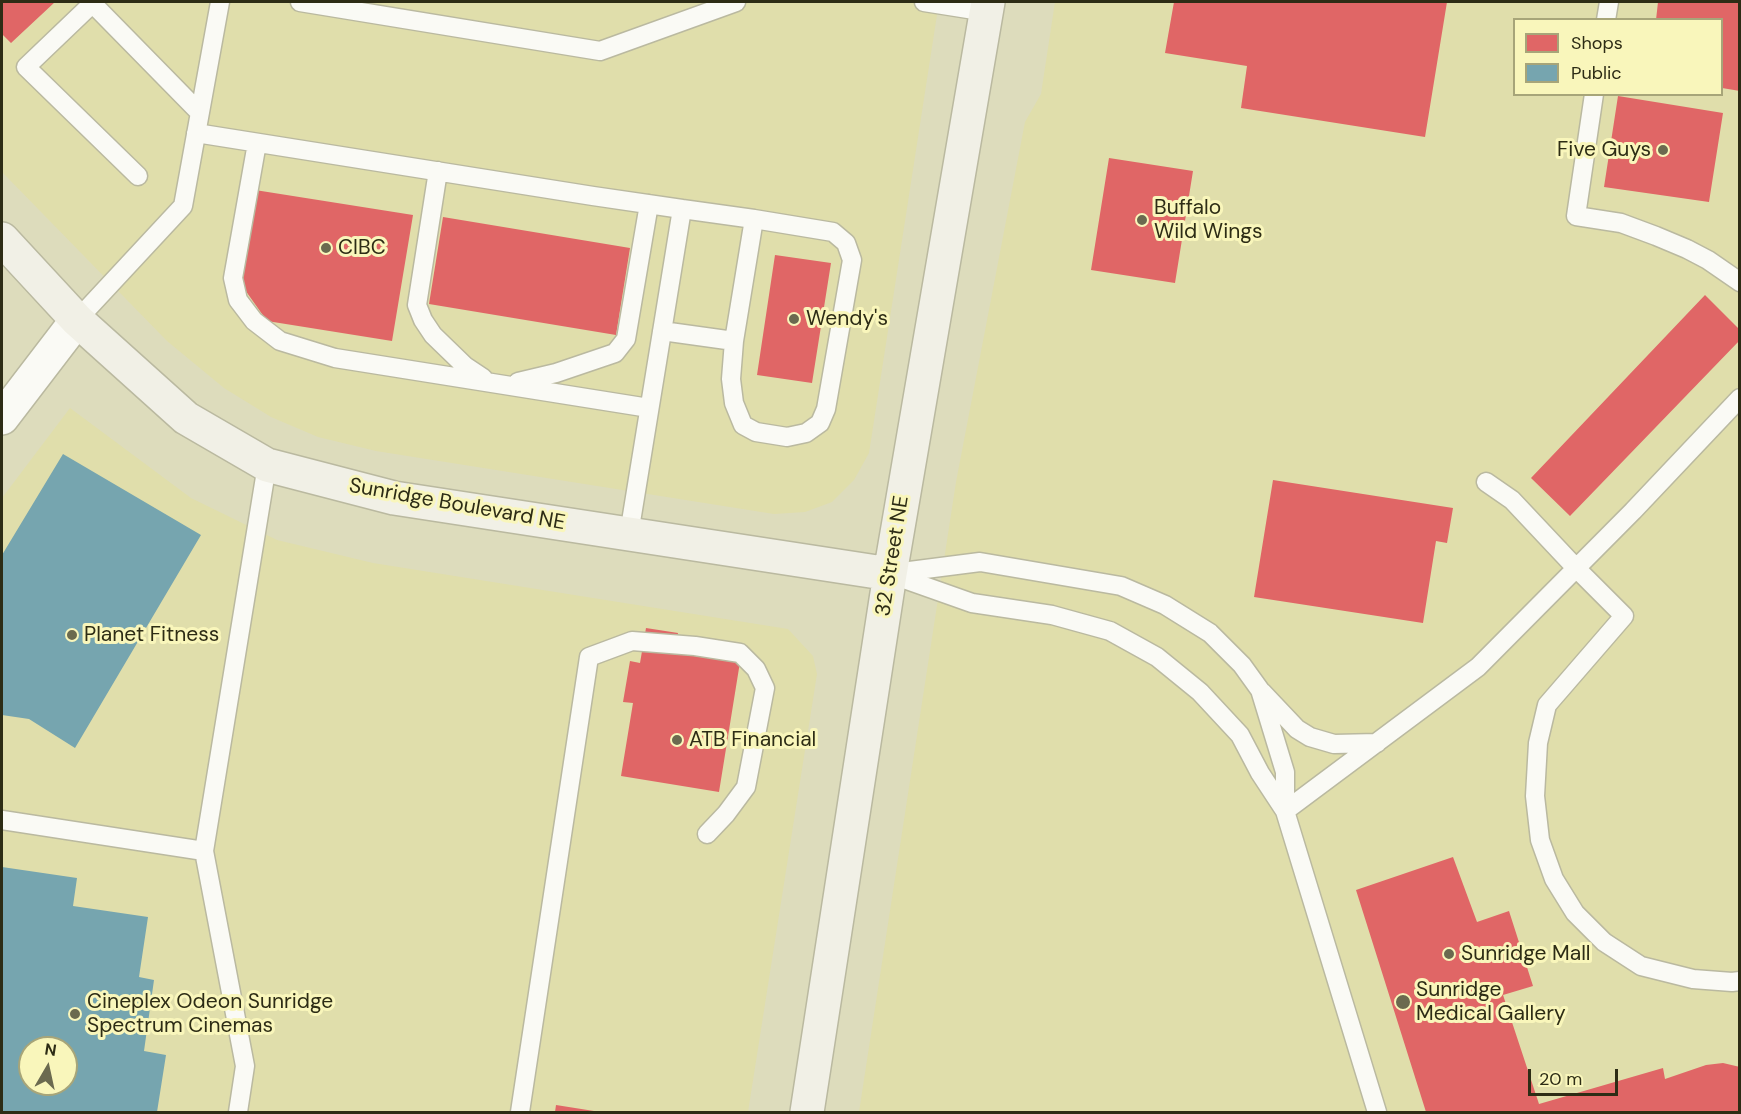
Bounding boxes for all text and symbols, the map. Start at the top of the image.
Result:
legend [1513,18,1723,96]
text: Shops [1571,31,1623,55]
text: Public [1571,61,1622,85]
place label: Five Guys [1557,137,1651,163]
marker: Five Guys [1656,143,1670,157]
place label: Buffalo Wild Wings [1154,195,1262,245]
marker: Buffalo Wild Wings [1135,213,1149,227]
place label: CIBC [338,235,386,261]
marker: CIBC [319,241,333,255]
place label: Wendy's [806,306,888,332]
marker: Wendy's [787,312,801,326]
street label: Sunridge Boulevard NE [347,474,567,536]
street label: 32 Street NE [871,494,915,618]
place label: Planet Fitness [84,622,219,648]
marker: Planet Fitness [65,628,79,642]
place label: ATB Financial [689,727,816,753]
marker: ATB Financial [670,733,684,747]
place label: Sunridge Mall [1461,941,1591,967]
marker: Sunridge Mall [1442,947,1456,961]
place label: Sunridge Medical Gallery [1416,977,1566,1027]
place label: Cineplex Odeon Sunridge Spectrum Cinemas [87,989,333,1039]
marker: Sunridge Medical Gallery [1394,993,1412,1011]
marker: Cineplex Odeon Sunridge Spectrum Cinemas [68,1007,82,1021]
north arrow [18,1036,78,1096]
text: N [43,1038,58,1061]
scale bar [1531,1057,1621,1095]
text: 20 m [1539,1067,1582,1091]

